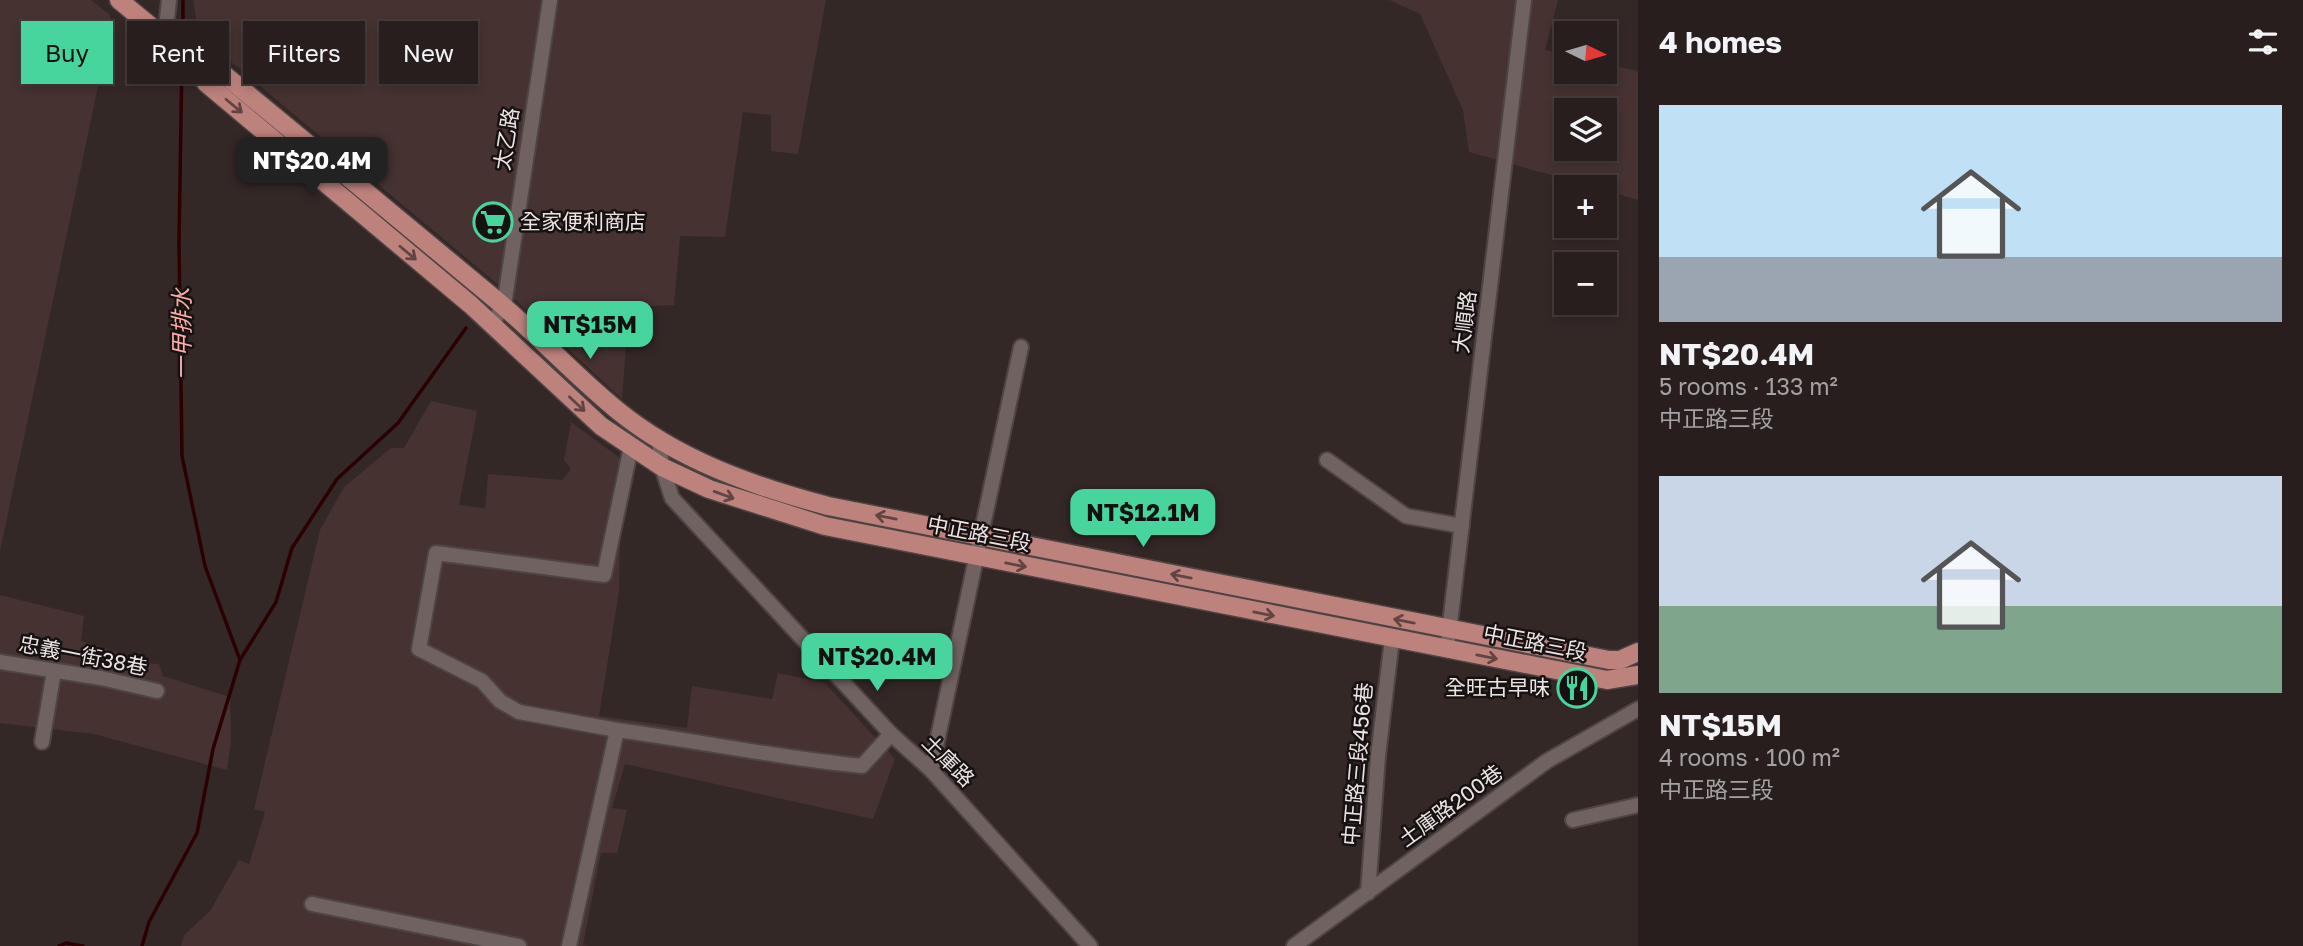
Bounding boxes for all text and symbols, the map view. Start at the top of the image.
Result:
chip: Buy [21,21,113,84]
chip: Rent [127,21,229,84]
chip: Filters [243,21,365,84]
chip: New [379,21,478,84]
north arrow [1554,21,1617,84]
map controls [1554,21,1617,315]
icon: filters [2244,23,2282,61]
text: 4 homes [1659,24,1782,60]
one-way arrow [225,98,243,114]
button: layers [1554,98,1617,161]
street label: 太乙路 [488,106,524,172]
pin: NT$20.4M [240,138,384,197]
text: NT$20.4M [252,146,372,174]
icon: home [1908,151,2034,277]
button: + [1554,175,1617,238]
supermarket icon: 全家便利商店 [472,201,514,243]
place label: 全家便利商店 [520,208,646,234]
one-way arrow [399,245,417,260]
button: − [1554,252,1617,315]
water label: 一甲排水 [167,287,195,380]
street label: 大順路 [1447,289,1481,355]
pin: NT$15M [533,302,647,361]
text: NT$15M [543,310,637,338]
text: NT$20.4M [1659,336,1814,372]
text: 5 rooms · 133 m² [1659,372,1838,400]
one-way arrow [568,395,585,412]
text: 中正路三段 [1659,404,1774,432]
one-way arrow [713,489,735,502]
pin: NT$12.1M [1071,490,1215,549]
text: NT$12.1M [1086,498,1200,526]
one-way arrow [875,510,898,524]
street label: 中正路三段 [925,510,1033,556]
icon: home [1908,522,2034,648]
one-way arrow [1004,559,1027,573]
one-way arrow [1170,569,1193,582]
one-way arrow [1252,607,1275,621]
one-way arrow [1393,614,1416,627]
street label: 中正路三段 [1481,619,1589,665]
street label: 忠義一街38巷 [17,630,150,680]
pin: NT$20.4M [805,634,949,693]
text: NT$20.4M [817,642,937,670]
one-way arrow [1475,651,1498,664]
restaurant icon: 全旺古早味 [1556,667,1598,709]
place label: 全旺古早味 [1445,674,1550,700]
street label: 中正路三段456巷 [1337,681,1377,847]
text: NT$15M [1659,707,1782,743]
street label: 土庫路 [917,729,980,792]
text: 4 rooms · 100 m² [1659,743,1840,771]
street label: 土庫路200巷 [1393,759,1507,852]
text: 中正路三段 [1659,775,1774,803]

